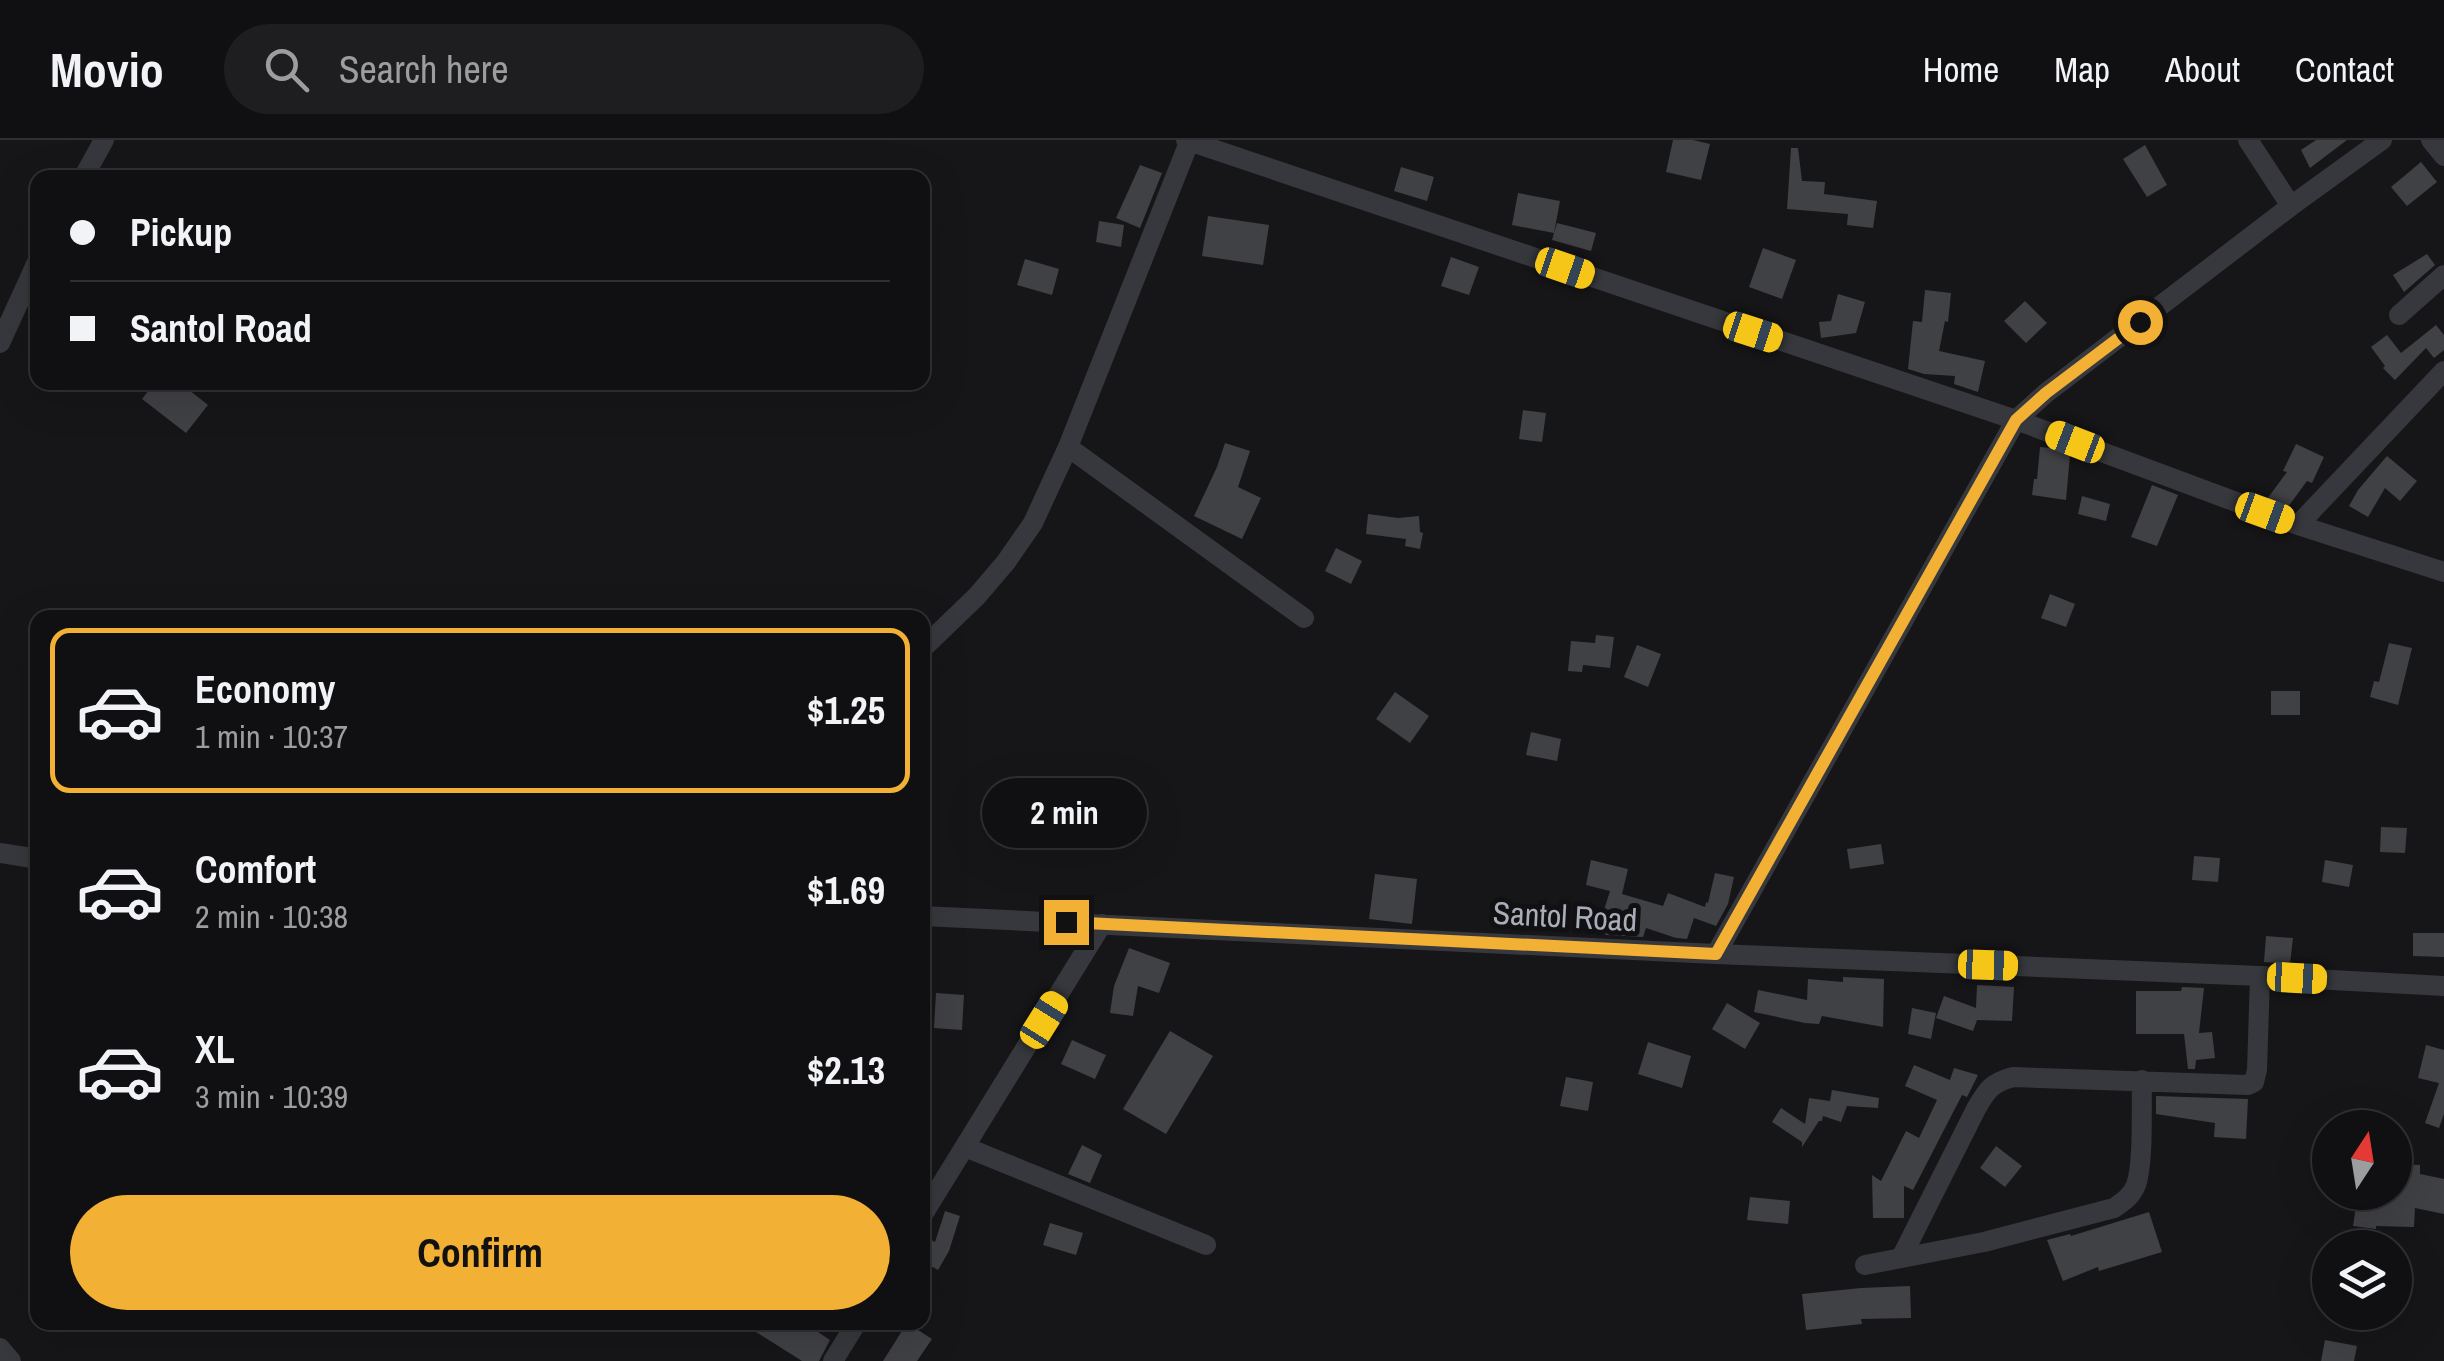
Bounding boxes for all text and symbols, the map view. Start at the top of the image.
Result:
search box [224,24,924,114]
text: Movio [50,37,164,102]
icon: search [259,42,314,97]
text: Search here [339,44,508,95]
text: Home [1923,46,1999,93]
text: Map [2054,46,2110,93]
text: About [2165,46,2240,93]
text: Contact [2295,46,2394,93]
text: Pickup [130,207,232,258]
car [1532,244,1598,292]
route start [2118,300,2163,345]
text: Santol Road [130,303,312,354]
car [1720,308,1786,356]
car [2042,417,2108,467]
car [2232,489,2298,537]
text: Economy [195,664,335,715]
icon: car [75,666,165,756]
text: $1.25 [807,685,885,736]
text: 1 min · 10:37 [195,715,348,758]
callout: 2 min [984,777,1148,847]
text: 2 min [1030,791,1099,834]
text: Comfort [195,844,316,895]
icon: car [75,846,165,936]
text: $1.69 [807,865,885,916]
street label: Santol Road [1492,891,1638,941]
text: 2 min · 10:38 [195,895,348,938]
route end [1044,900,1089,945]
car [1957,949,2019,981]
car [2266,961,2328,995]
car [1015,987,1073,1053]
text: XL [195,1024,235,1075]
icon: car [75,1026,165,1116]
text: $2.13 [807,1045,885,1096]
text: 3 min · 10:39 [195,1075,348,1118]
north arrow [2312,1110,2412,1210]
map controls [2312,1110,2412,1330]
button: Confirm [70,1195,890,1310]
button: layers [2312,1230,2412,1330]

